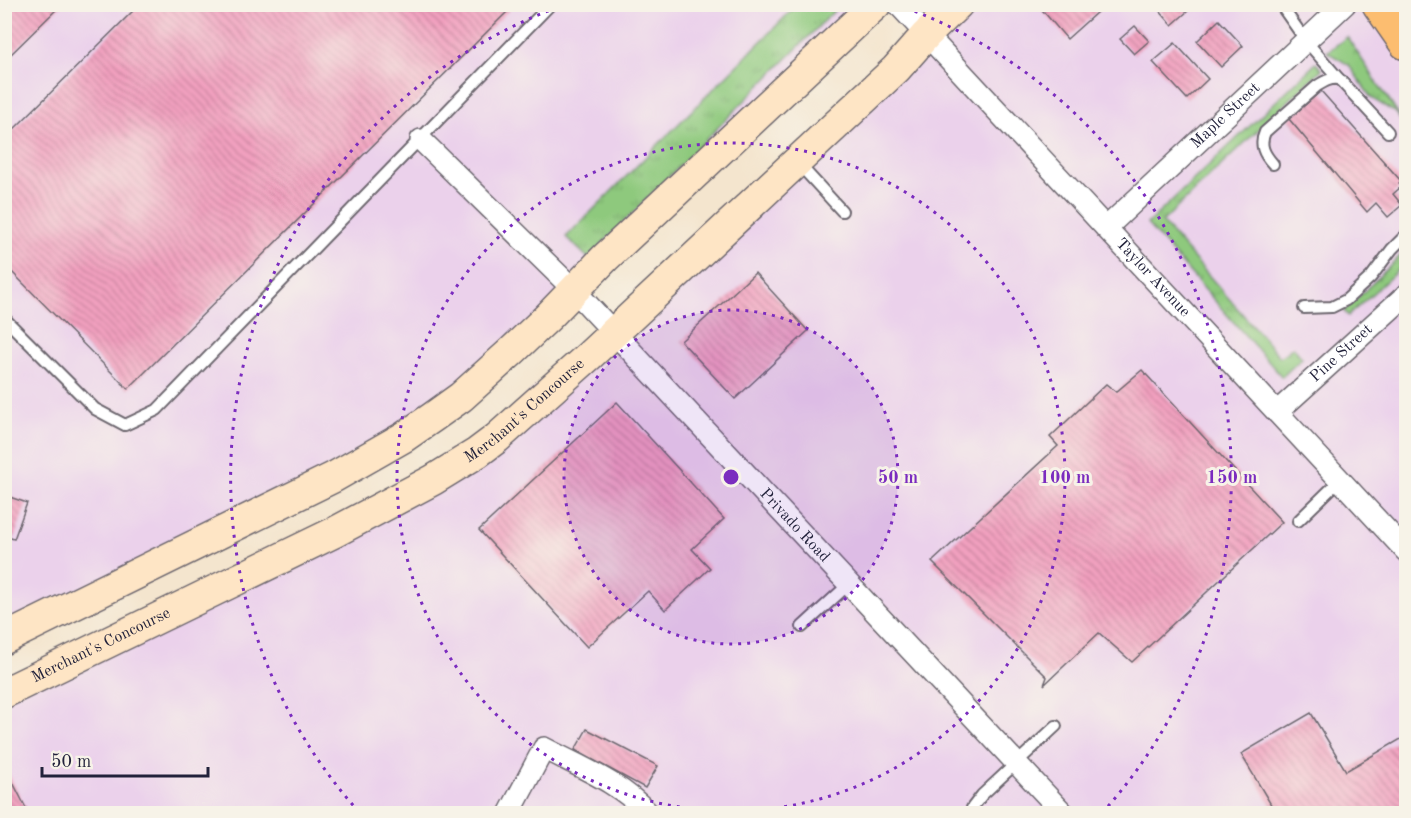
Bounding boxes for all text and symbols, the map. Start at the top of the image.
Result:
street label: Maple Street [1188,80,1264,152]
street label: Taylor Avenue [1112,236,1193,320]
street label: Pine Street [1307,321,1376,386]
street label: Merchant's Concourse [462,356,588,466]
centre of rings [721,467,741,487]
text: 50 m [878,469,918,487]
text: 100 m [1040,469,1090,487]
text: 150 m [1207,469,1257,487]
street label: Privado Road [756,486,832,566]
street label: Merchant's Concourse [29,605,173,686]
scale bar [42,740,208,778]
text: 50 m [51,753,91,771]

